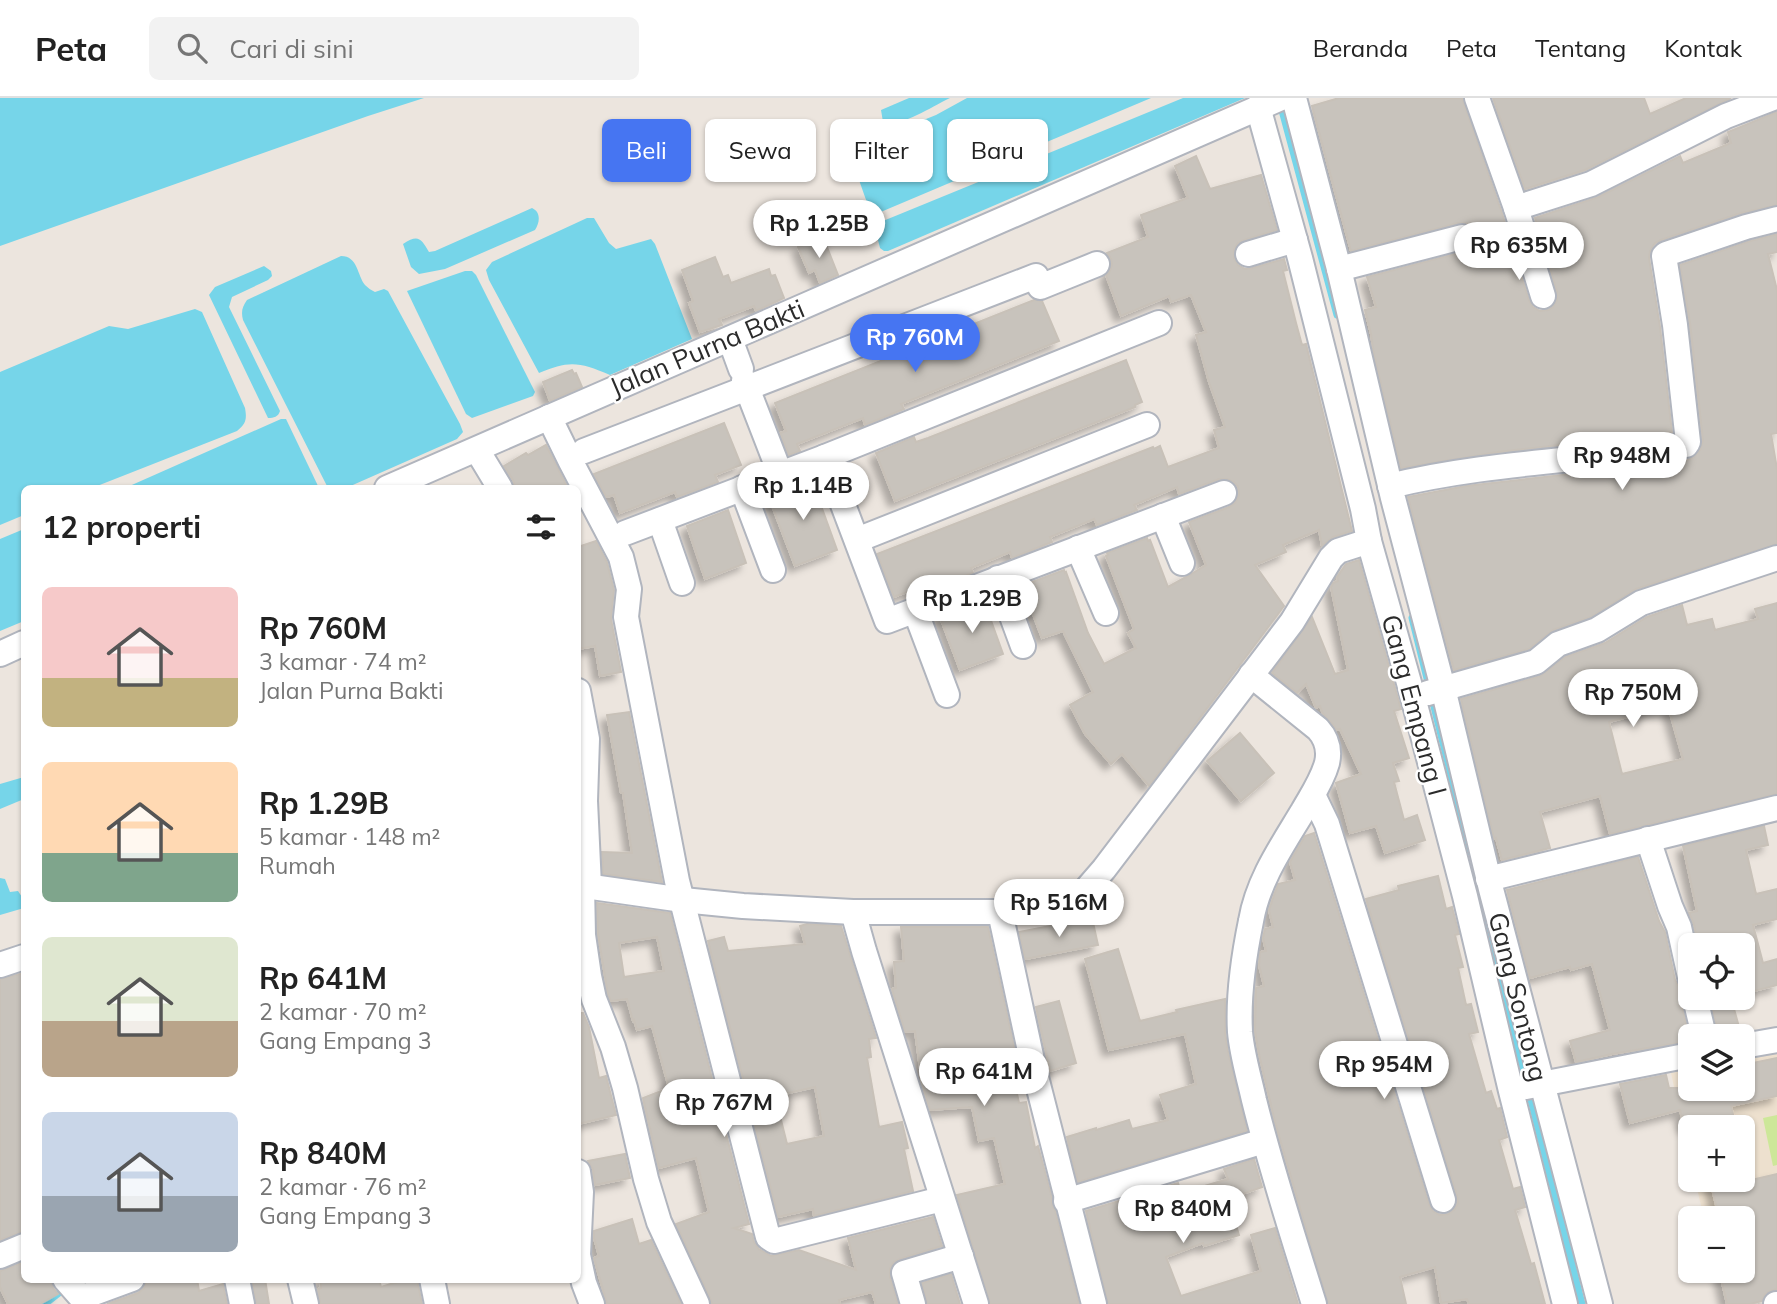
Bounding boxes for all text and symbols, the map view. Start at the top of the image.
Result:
search box [149,17,639,80]
text: Peta [35,28,107,69]
icon: search [173,29,211,67]
text: Cari di sini [229,32,354,65]
text: Beranda [1313,33,1408,63]
text: Peta [1446,33,1497,63]
text: Tentang [1535,33,1626,63]
text: Kontak [1664,33,1742,63]
chip: Beli [602,119,691,182]
chip: Sewa [705,119,816,182]
chip: Filter [830,119,933,182]
chip: Baru [947,119,1048,182]
pin: Rp 1.25B [747,200,891,260]
text: Rp 1.25B [769,208,869,237]
pin: Rp 635M [1454,222,1584,282]
text: Rp 635M [1470,230,1568,259]
street label: Jalan Purna Bakti [604,292,809,403]
pin: Rp 760M [850,314,980,374]
text: Rp 760M [866,322,964,351]
pin: Rp 948M [1557,432,1687,492]
text: Rp 948M [1573,440,1671,469]
pin: Rp 1.14B [731,462,875,522]
text: Rp 1.14B [753,470,853,499]
text: 12 properti [42,508,201,546]
icon: filters [522,508,560,546]
pin: Rp 1.29B [900,575,1044,635]
text: Rp 1.29B [922,583,1022,612]
text: Rp 760M [259,609,387,647]
street label: Gang Empang I [1374,611,1454,799]
icon: home [98,615,182,699]
text: 3 kamar · 74 m² [259,647,427,676]
pin: Rp 750M [1568,670,1698,729]
text: Jalan Purna Bakti [259,676,443,705]
text: Rp 750M [1584,677,1682,706]
text: Rp 1.29B [259,784,389,822]
icon: home [98,790,182,874]
text: 5 kamar · 148 m² [259,822,440,851]
text: Rumah [259,851,336,880]
pin: Rp 516M [994,880,1124,939]
text: Rp 516M [1010,887,1108,916]
street label: Gang Sontong [1482,909,1555,1085]
map controls [1678,933,1755,1283]
button: locate [1678,933,1755,1010]
text: Rp 641M [259,959,387,997]
icon: home [98,965,182,1049]
text: 2 kamar · 70 m² [259,997,427,1026]
button: layers [1678,1024,1755,1101]
text: Gang Empang 3 [259,1026,431,1055]
pin: Rp 954M [1319,1042,1449,1101]
pin: Rp 641M [919,1048,1049,1108]
text: Rp 954M [1335,1049,1433,1078]
text: Rp 641M [935,1056,1033,1085]
pin: Rp 767M [659,1080,789,1139]
text: Rp 767M [675,1087,773,1116]
button: + [1678,1115,1755,1192]
text: Rp 840M [259,1134,387,1172]
icon: home [98,1140,182,1224]
text: 2 kamar · 76 m² [259,1172,427,1201]
pin: Rp 840M [1118,1186,1248,1245]
text: Rp 840M [1134,1193,1232,1222]
text: Gang Empang 3 [259,1201,431,1230]
button: − [1678,1206,1755,1283]

